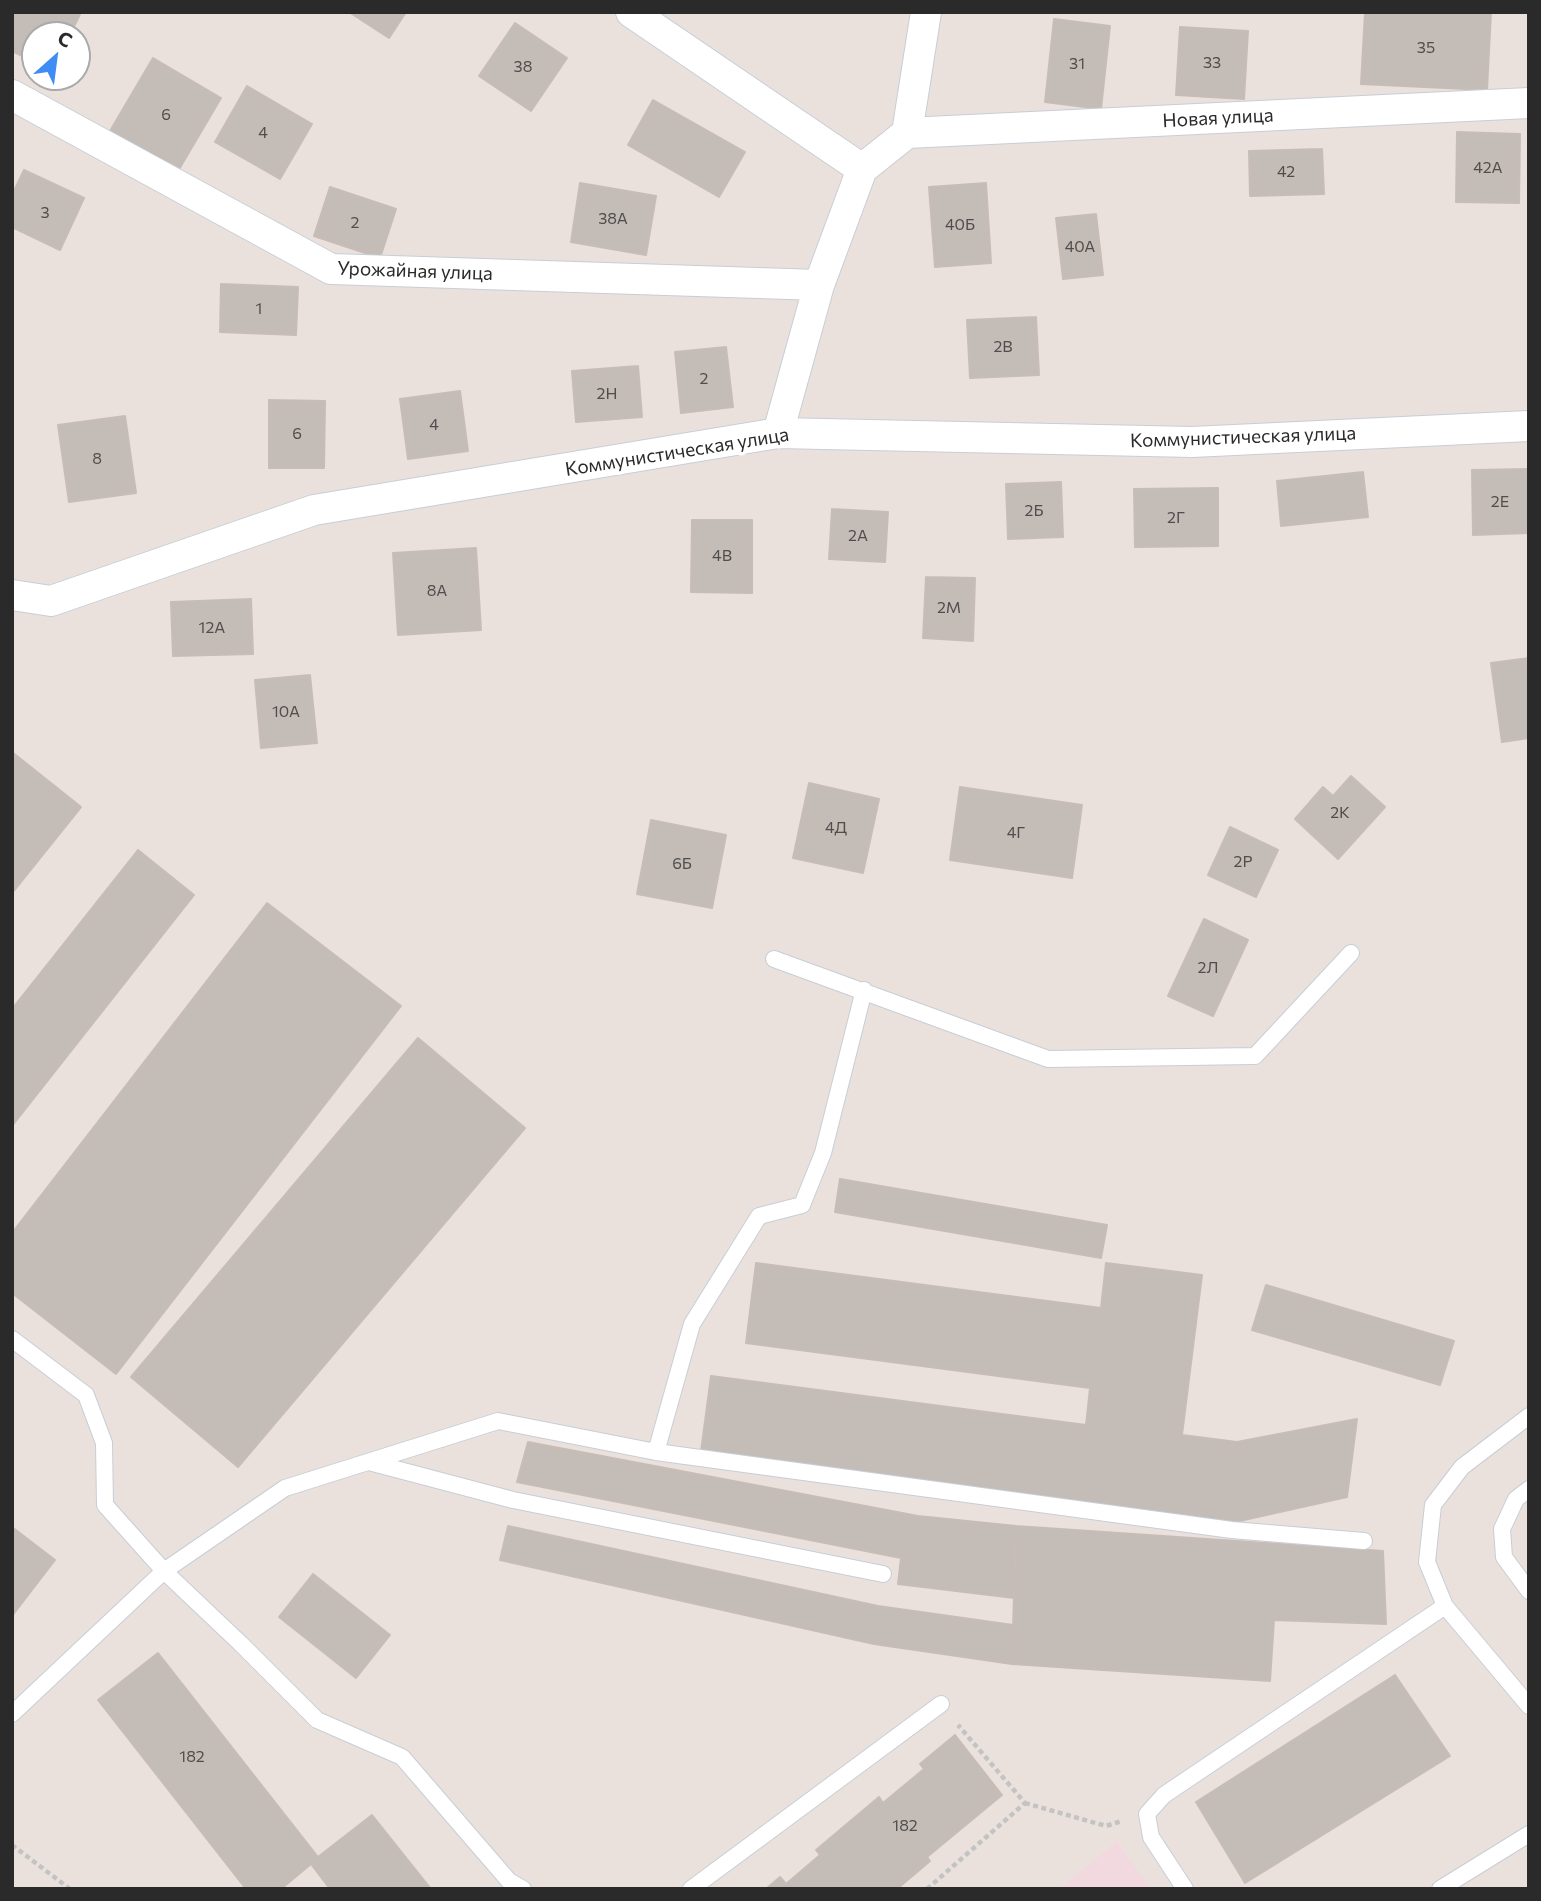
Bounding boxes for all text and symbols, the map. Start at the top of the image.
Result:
north arrow [21,21,91,91]
text: С [54,26,76,52]
house number: 35 [1417,38,1435,58]
house number: 33 [1203,53,1221,73]
house number: 31 [1069,54,1085,74]
house number: 38 [514,57,532,77]
street label: Новая улица [1162,104,1274,132]
house number: 6 [161,105,171,125]
house number: 4 [258,123,268,143]
house number: 42А [1473,158,1503,178]
house number: 42 [1277,162,1295,182]
house number: 3 [40,203,50,223]
house number: 38А [598,209,628,229]
house number: 2 [351,213,359,233]
house number: 40Б [945,215,975,235]
house number: 40А [1065,237,1095,257]
street label: Урожайная улица [337,257,493,285]
house number: 1 [256,299,262,319]
house number: 2В [993,337,1013,357]
house number: 2 [700,369,708,389]
house number: 2Н [597,384,617,404]
house number: 4 [429,415,439,435]
street label: Коммунистическая улица [1130,422,1356,452]
street label: Коммунистическая улица [563,423,791,481]
house number: 6 [292,424,302,444]
house number: 8 [92,449,102,469]
house number: 2Е [1491,492,1509,512]
house number: 2Б [1025,501,1043,521]
house number: 2Г [1167,508,1185,528]
house number: 2А [848,526,868,546]
house number: 4В [712,546,732,566]
house number: 8А [427,581,447,601]
house number: 2М [937,598,961,618]
house number: 12А [199,618,225,638]
house number: 10А [272,702,300,722]
house number: 2К [1330,803,1350,823]
house number: 4Д [825,818,847,838]
house number: 4Г [1007,823,1025,843]
house number: 2Р [1234,852,1252,872]
house number: 6Б [672,854,692,874]
house number: 2Л [1198,958,1218,978]
house number: 182 [179,1747,205,1767]
house number: 182 [892,1816,918,1836]

